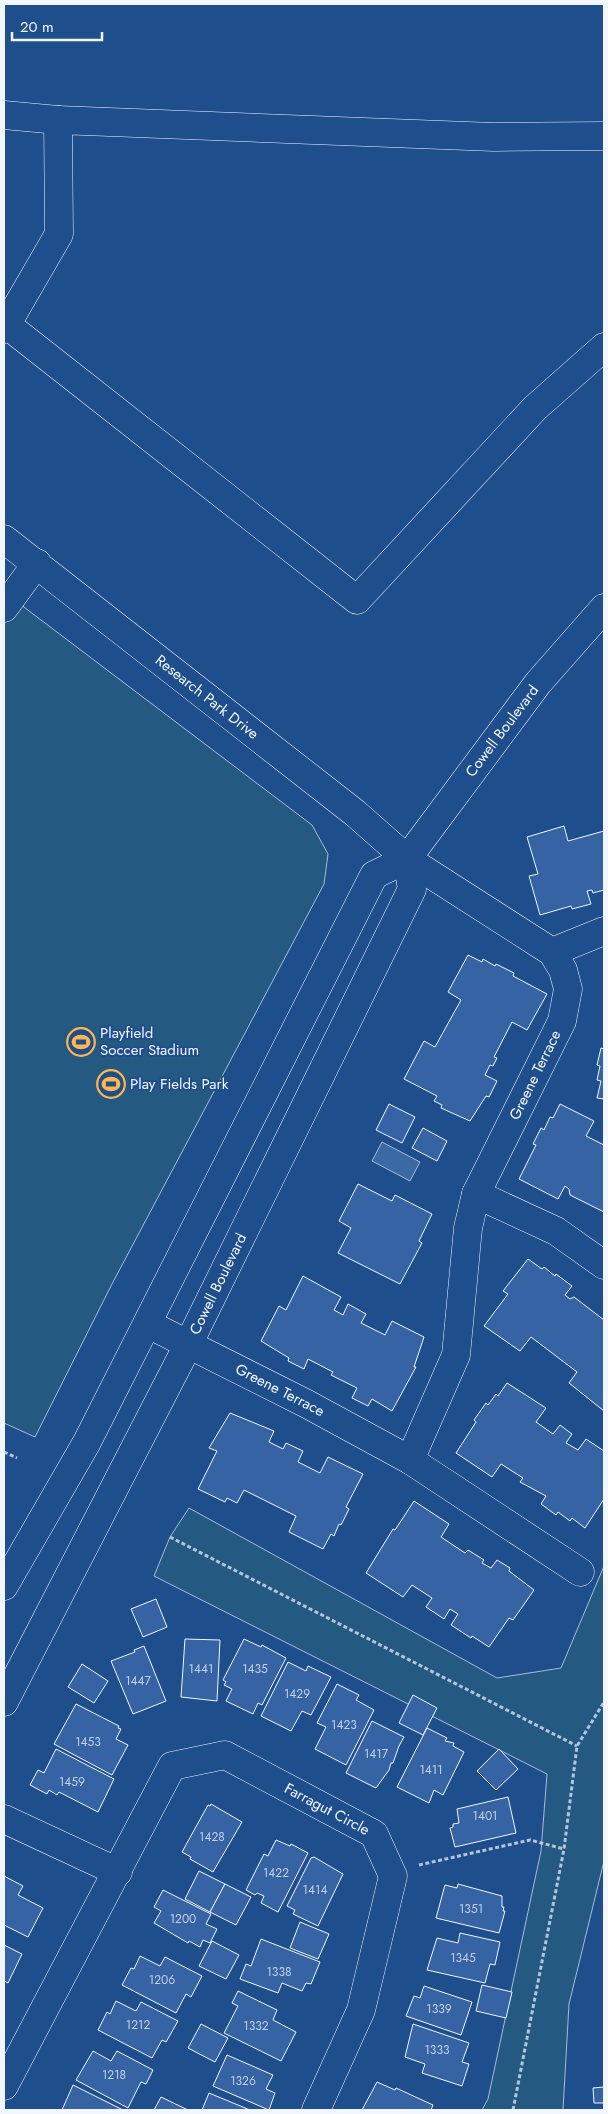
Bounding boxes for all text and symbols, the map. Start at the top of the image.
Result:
scale bar [12,10,102,42]
text: 20 m [20,16,54,38]
street label: Research Park Drive [151,649,264,745]
street label: Cowell Boulevard [460,680,544,782]
place label: Playfield Soccer Stadium [100,1022,199,1061]
street label: Greene Terrace [504,1026,566,1124]
sports icon: Playfield Soccer Stadium [66,1027,96,1057]
sports icon: Play Fields Park [96,1069,126,1099]
place label: Play Fields Park [130,1073,229,1095]
street label: Cowell Boulevard [184,1230,252,1338]
street label: Greene Terrace [231,1358,329,1422]
house number: 1441 [189,1660,213,1678]
house number: 1435 [242,1660,268,1678]
house number: 1447 [125,1672,152,1690]
house number: 1429 [284,1685,310,1703]
house number: 1423 [331,1716,357,1734]
house number: 1453 [75,1733,101,1751]
house number: 1417 [364,1745,389,1763]
house number: 1411 [419,1761,443,1779]
house number: 1459 [59,1773,85,1791]
street label: Farragut Circle [280,1777,374,1841]
house number: 1401 [473,1807,498,1825]
house number: 1428 [199,1828,225,1846]
house number: 1422 [263,1864,289,1882]
house number: 1414 [303,1881,327,1899]
house number: 1351 [459,1900,483,1918]
house number: 1200 [170,1910,196,1928]
house number: 1345 [450,1949,476,1967]
house number: 1338 [266,1963,292,1981]
house number: 1206 [149,1971,175,1989]
house number: 1339 [426,2000,452,2018]
house number: 1212 [126,2016,150,2034]
house number: 1332 [243,2017,269,2035]
house number: 1333 [424,2041,450,2059]
house number: 1218 [102,2066,126,2084]
house number: 1326 [230,2072,256,2090]

